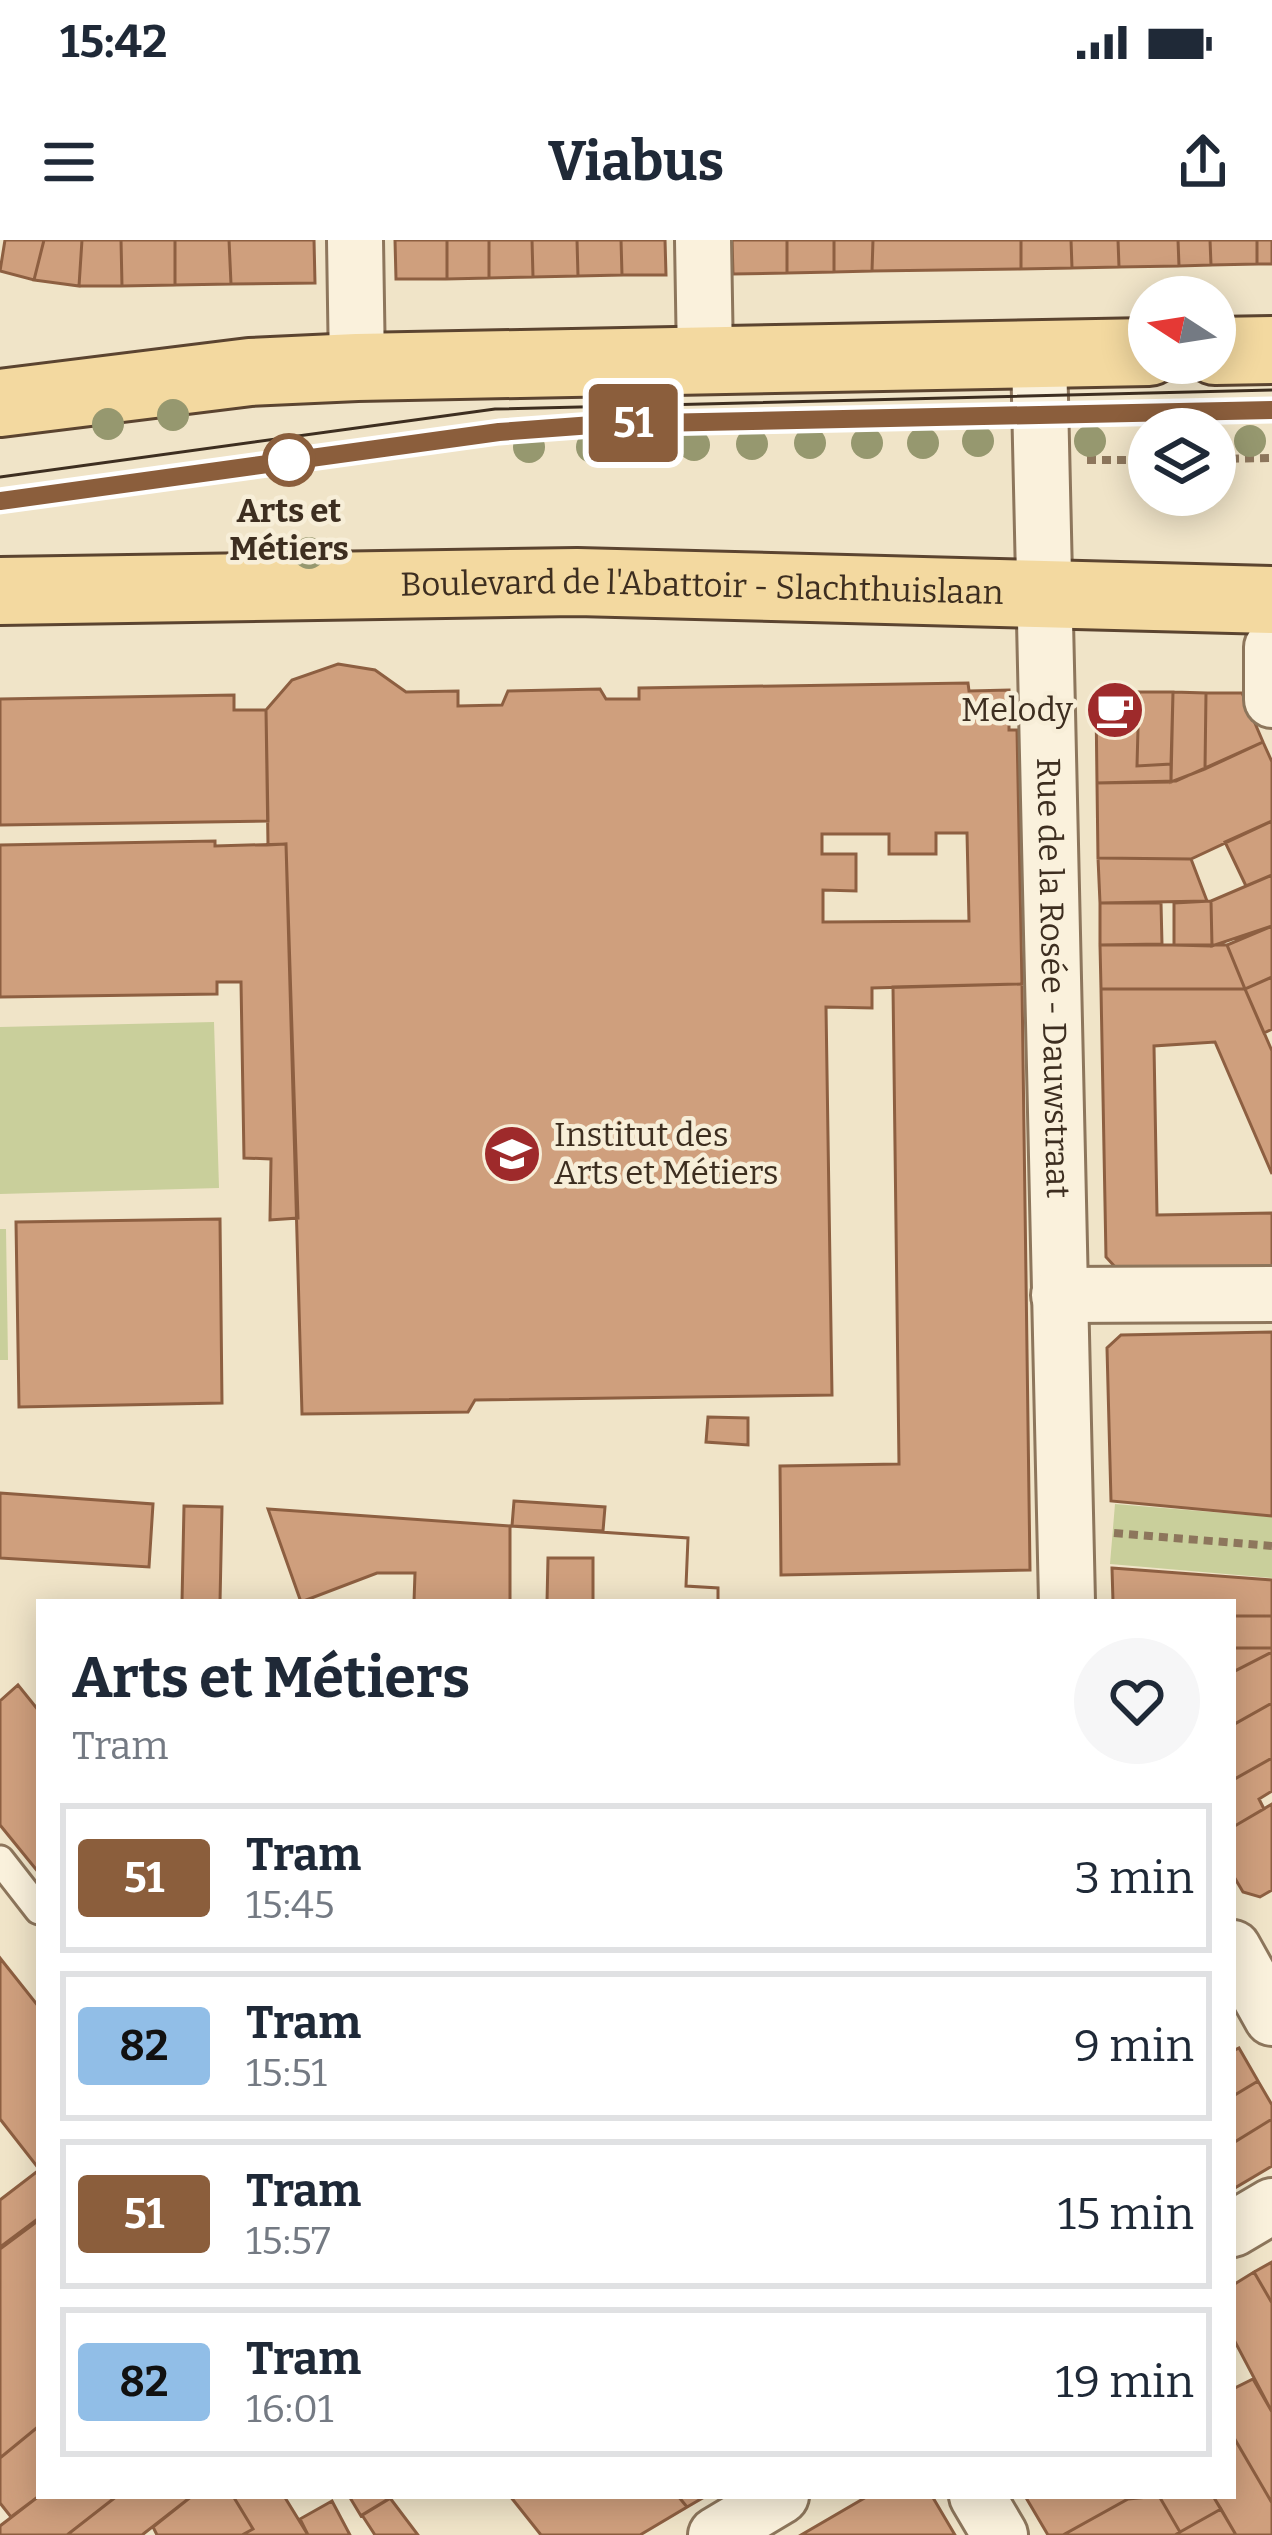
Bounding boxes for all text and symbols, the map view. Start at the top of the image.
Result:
text: 15:42 [60,15,167,69]
icon: menu [36,129,102,195]
icon: share [1170,129,1236,195]
text: Viabus [548,130,724,194]
north arrow [1128,276,1236,384]
map controls [1128,276,1236,516]
line badge: 51 [579,384,687,462]
text: 51 [613,398,653,448]
button: layers [1128,408,1236,516]
marker: Arts et Métiers [264,435,314,485]
place label: Arts et Métiers [229,491,349,569]
street label: Boulevard de l'Abattoir - Slachthuislaan [400,562,1004,613]
cafe icon: Melody [1084,679,1146,741]
place label: Melody [961,690,1074,730]
street label: Rue de la Rosée - Dauwstraat [1028,757,1078,1199]
place label: Institut des Arts et Métiers [554,1115,779,1193]
school or university icon: Institut des Arts et Métiers [481,1123,543,1185]
button: heart [1074,1638,1200,1764]
text: Arts et Métiers [72,1644,470,1712]
text: Tram [72,1723,168,1769]
text: Tram [246,1828,361,1882]
text: 3 min [1075,1851,1194,1905]
text: 51 [124,1853,164,1903]
text: 15:45 [246,1882,335,1928]
text: Tram [246,1996,361,2050]
text: 9 min [1074,2019,1194,2073]
text: 82 [120,2021,168,2071]
text: 15:51 [246,2050,327,2096]
text: Tram [246,2164,361,2218]
text: 15 min [1058,2187,1194,2241]
text: 51 [124,2189,164,2239]
text: 15:57 [246,2218,331,2264]
text: Tram [246,2332,361,2386]
text: 19 min [1056,2355,1194,2409]
text: 82 [120,2357,168,2407]
text: 16:01 [246,2386,334,2432]

